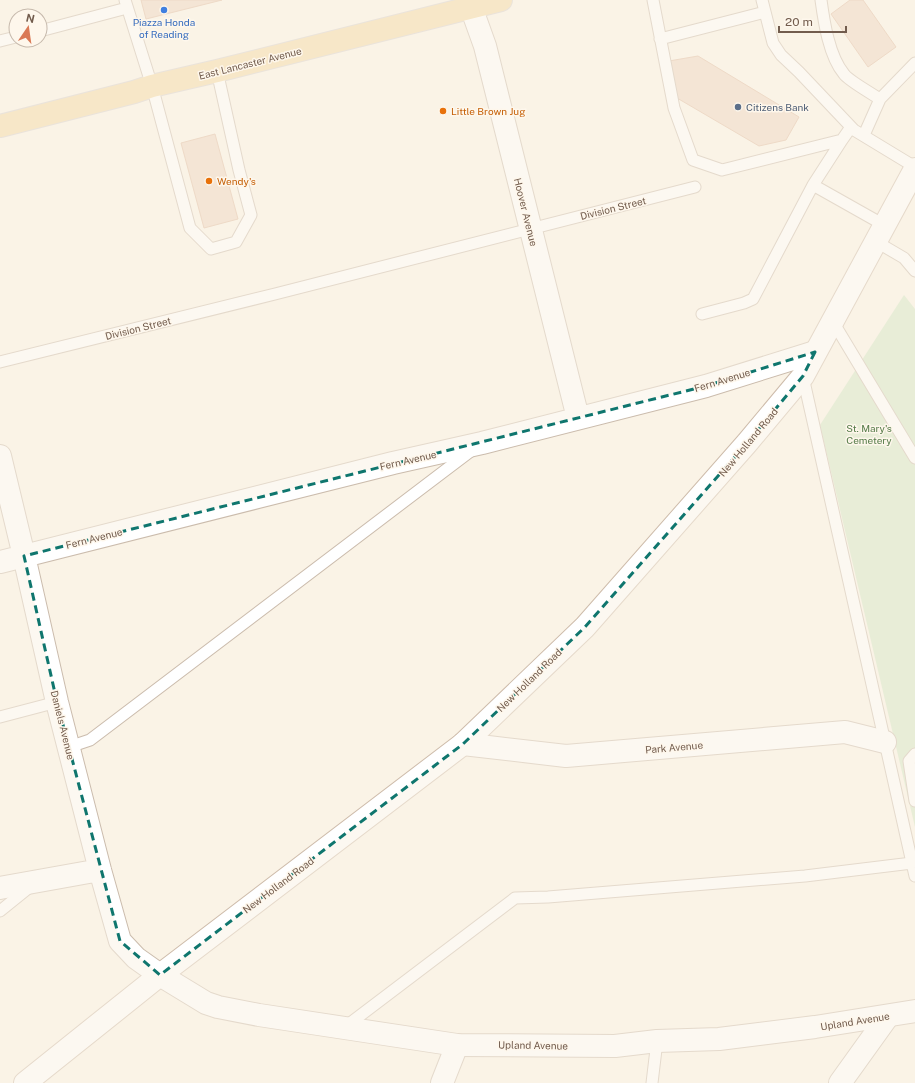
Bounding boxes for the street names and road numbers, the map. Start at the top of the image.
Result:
street label: East Lancaster Avenue [197,44,303,82]
street label: Hoover Avenue [512,177,540,248]
street label: Division Street [579,194,647,222]
street label: Division Street [104,314,172,342]
street label: Fern Avenue [693,366,752,394]
street label: New Holland Road [716,405,780,479]
street label: Fern Avenue [378,448,438,472]
street label: Fern Avenue [64,525,124,551]
street label: New Holland Road [494,646,564,714]
street label: Daniels Avenue [49,689,77,761]
street label: Park Avenue [645,738,704,756]
street label: New Holland Road [240,854,316,916]
street label: Upland Avenue [820,1010,891,1032]
street label: Upland Avenue [498,1038,568,1052]

